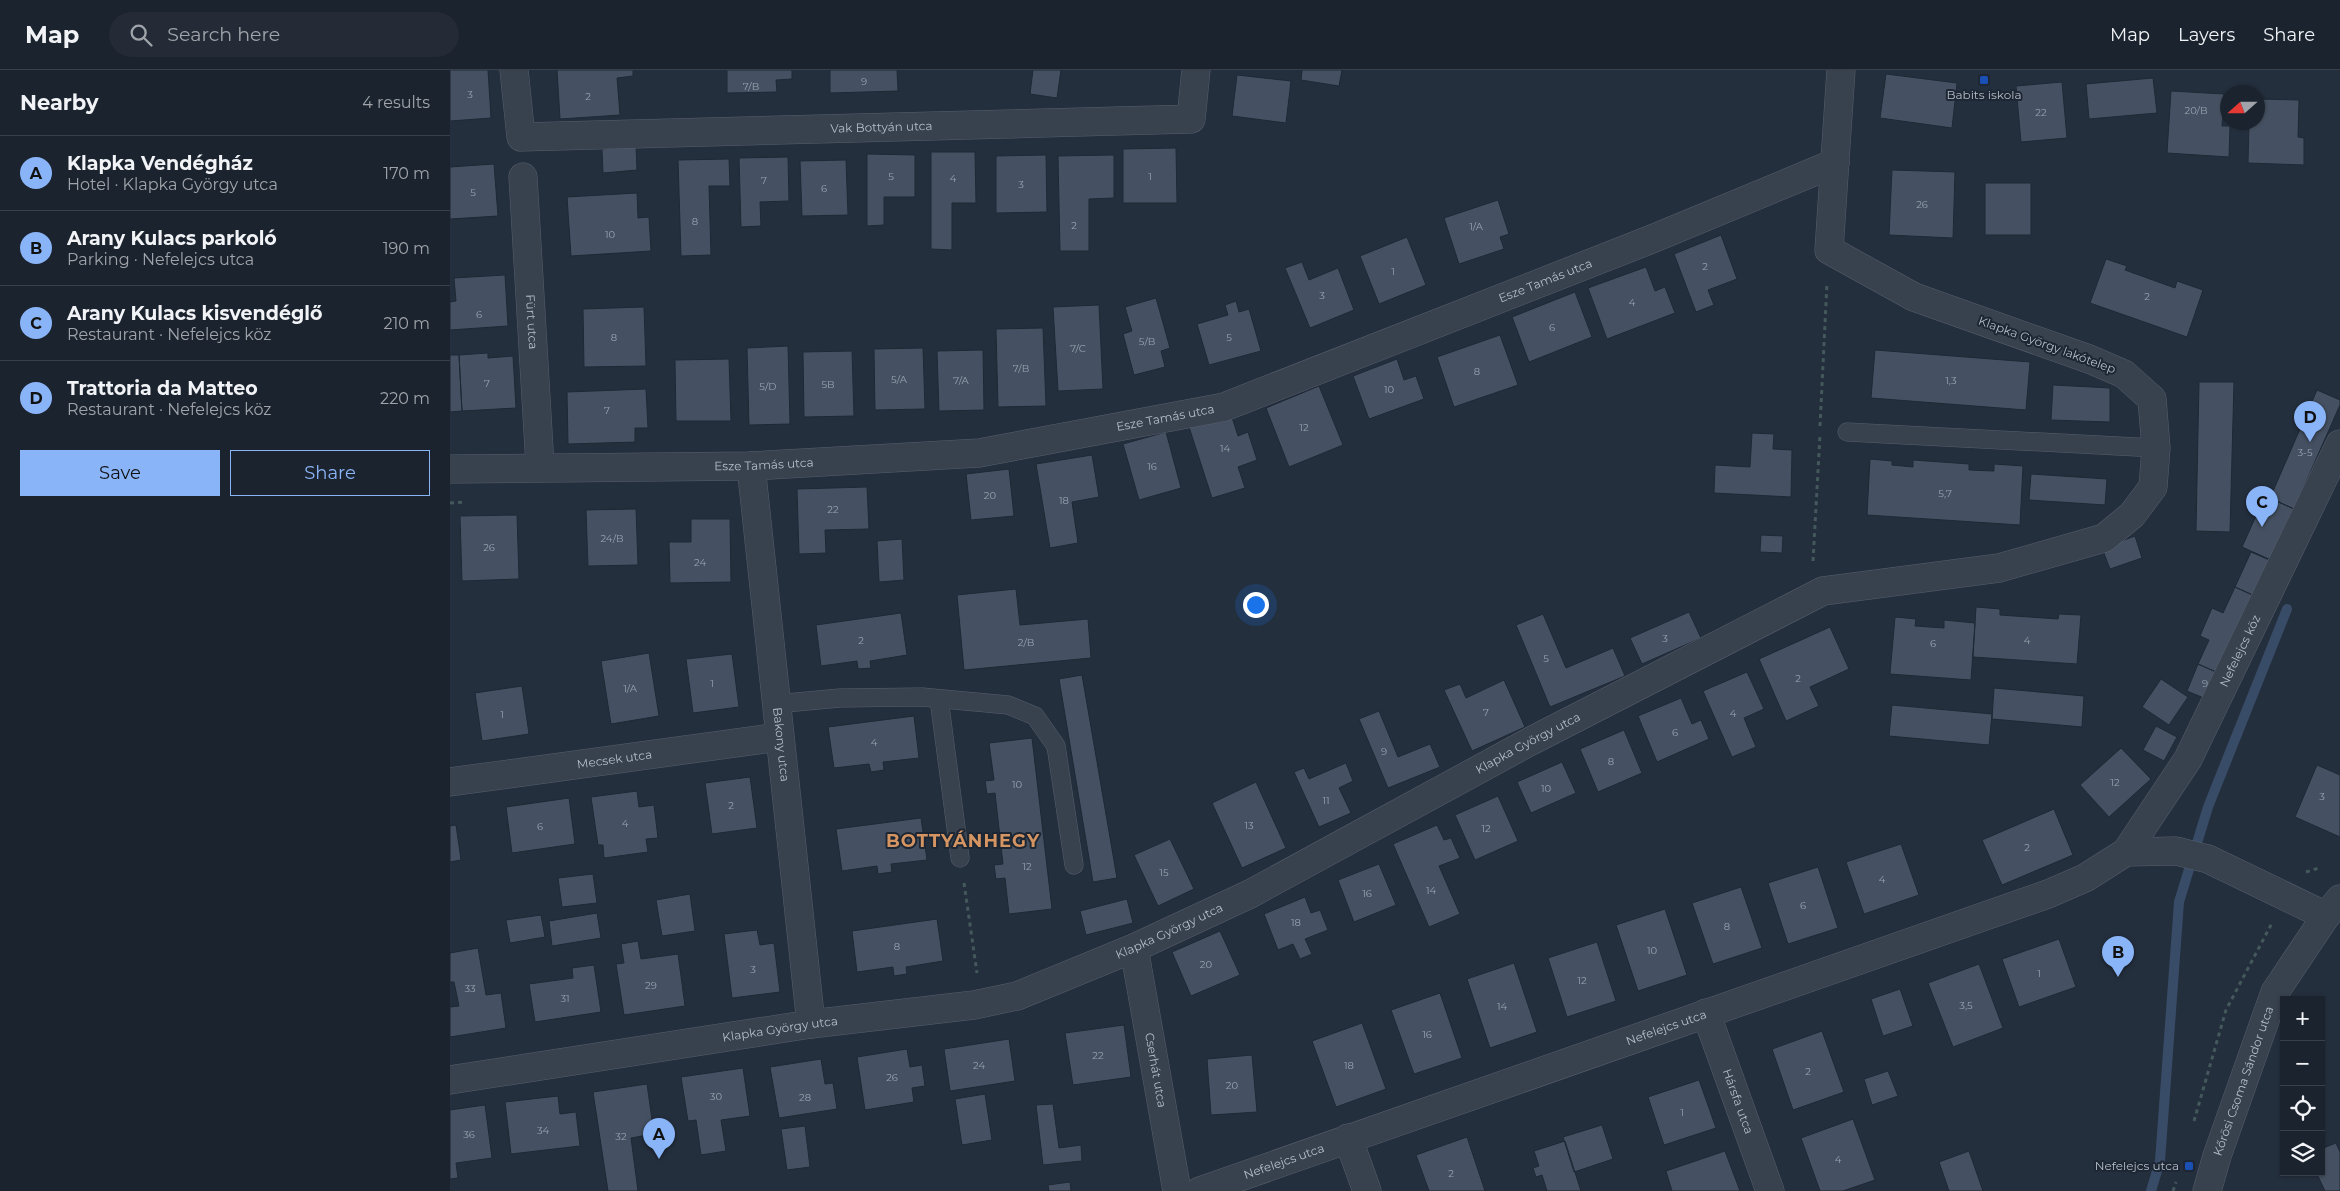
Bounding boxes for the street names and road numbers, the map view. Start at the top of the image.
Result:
street label: Vak Bottyán utca [830,118,933,136]
street label: Esze Tamás utca [1496,255,1594,305]
street label: Fürt utca [523,294,541,350]
street label: Klapka György lakótelep [1976,313,2118,376]
street label: Esze Tamás utca [1115,401,1215,434]
street label: Esze Tamás utca [714,454,814,473]
street label: Nefelejcs köz [2216,612,2263,689]
street label: Bakony utca [770,706,793,782]
street label: Klapka György utca [1473,709,1583,777]
street label: Mecsek utca [576,746,653,772]
street label: Klapka György utca [1113,900,1225,962]
street label: Kőrösi Csoma Sándor utca [2210,1004,2276,1158]
street label: Nefelejcs utca [1624,1006,1708,1048]
street label: Klapka György utca [721,1013,839,1045]
street label: Cserhát utca [1142,1031,1170,1109]
street label: Hársfa utca [1720,1067,1757,1136]
street label: Nefelejcs utca [1242,1140,1326,1182]

